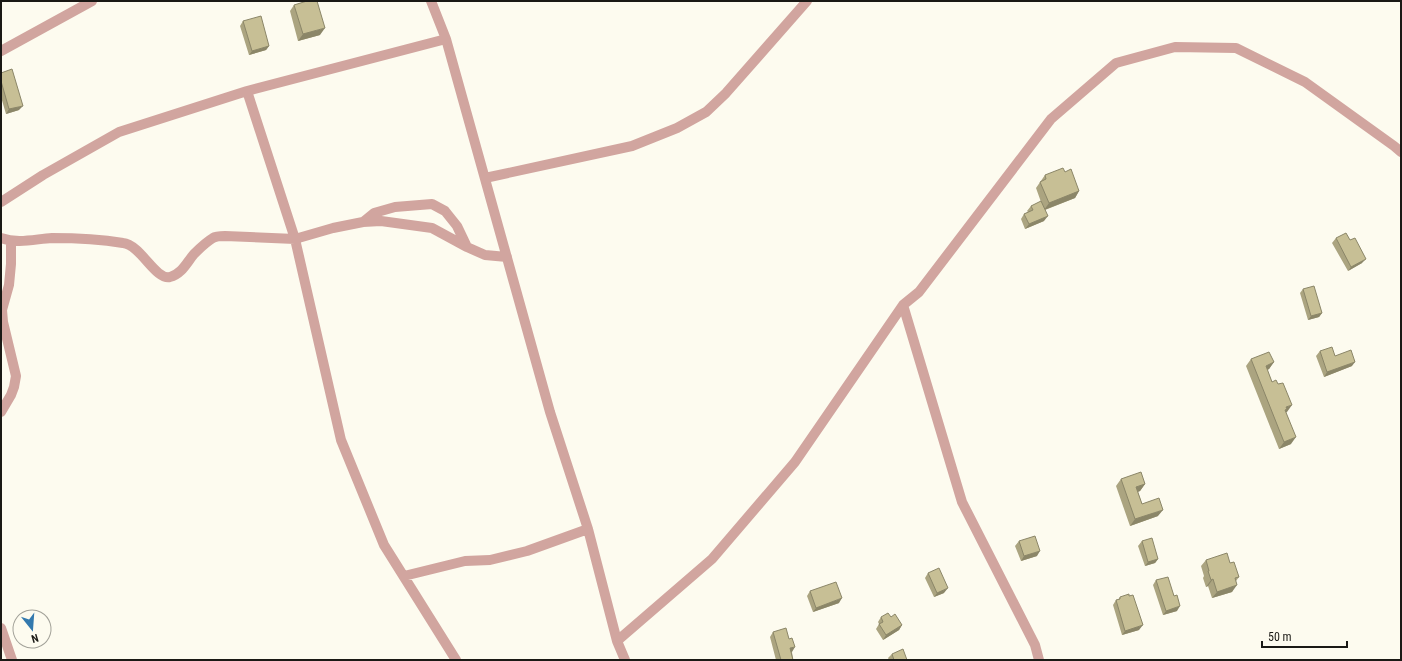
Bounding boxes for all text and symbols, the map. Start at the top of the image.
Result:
north arrow [12,609,52,649]
scale bar [1262,623,1347,649]
text: 50 m [1268,630,1292,644]
text: N [29,631,40,645]

